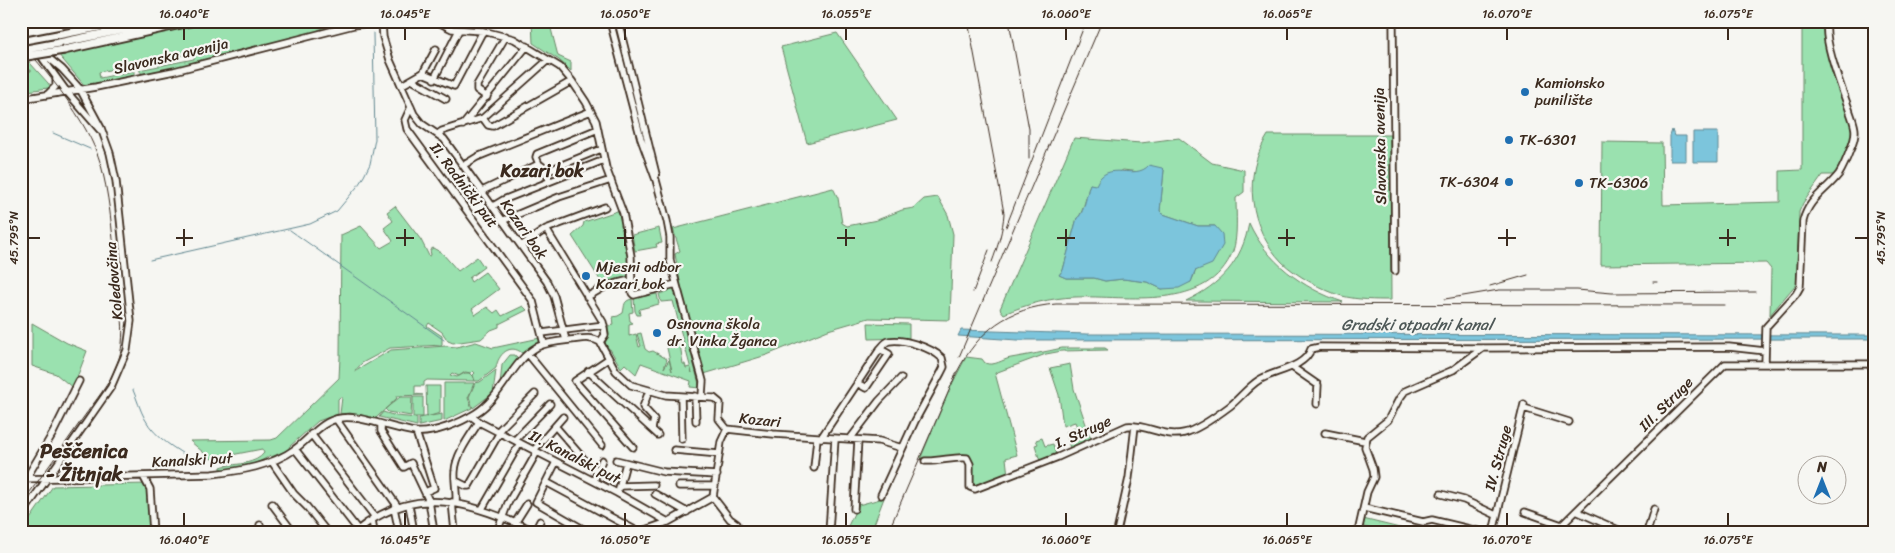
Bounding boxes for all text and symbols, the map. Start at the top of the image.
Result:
text: 16.040°E [159,3,210,25]
text: 16.045°E [380,3,431,25]
text: 16.050°E [600,3,651,25]
text: 16.055°E [821,3,872,25]
text: 16.060°E [1041,3,1092,25]
text: 16.065°E [1262,3,1313,25]
text: 16.070°E [1482,3,1533,25]
text: 16.075°E [1703,3,1754,25]
street label: Slavonska avenija [111,30,231,82]
place label: Kamionsko punilište [1534,70,1605,113]
marker: Kamionsko punilište [1519,86,1531,98]
street label: Slavonska avenija [1366,87,1394,205]
place label: TK-6301 [1519,127,1576,153]
marker: TK-6301 [1503,134,1515,146]
street label: II. Radnički put [422,136,505,234]
district label: Kozari bok [499,155,584,187]
place label: TK-6304 [1439,169,1499,195]
place label: TK-6306 [1589,170,1648,196]
marker: TK-6304 [1503,176,1515,188]
marker: TK-6306 [1573,177,1585,189]
street label: Kozari bok [494,193,555,266]
text: 45.795°N [3,211,25,265]
text: 45.795°N [1870,211,1892,265]
street label: Koledovčina [98,240,130,321]
place label: Mjesni odbor Kozari bok [596,254,682,297]
marker: Mjesni odbor Kozari bok [580,270,592,282]
water label: Gradski otpadni kanal [1341,310,1496,339]
place label: Osnovna škola dr. Vinka Žganca [667,311,778,354]
marker: Osnovna škola dr. Vinka Žganca [651,327,663,339]
street label: III. Struge [1632,370,1700,438]
street label: Kozari [738,405,783,435]
street label: I. Struge [1049,408,1116,456]
street label: II. Kanalski put [524,422,626,492]
street label: IV. Struge [1476,422,1519,495]
district label: Peščenica - Žitnjak [40,434,128,492]
street label: Kanalski put [151,445,234,475]
text: N [1816,455,1827,480]
north arrow [1798,456,1848,506]
text: 16.040°E [159,529,210,551]
text: 16.045°E [380,529,431,551]
text: 16.050°E [600,529,651,551]
text: 16.055°E [821,529,872,551]
text: 16.060°E [1041,529,1092,551]
text: 16.065°E [1262,529,1313,551]
text: 16.070°E [1482,529,1533,551]
text: 16.075°E [1703,529,1754,551]

